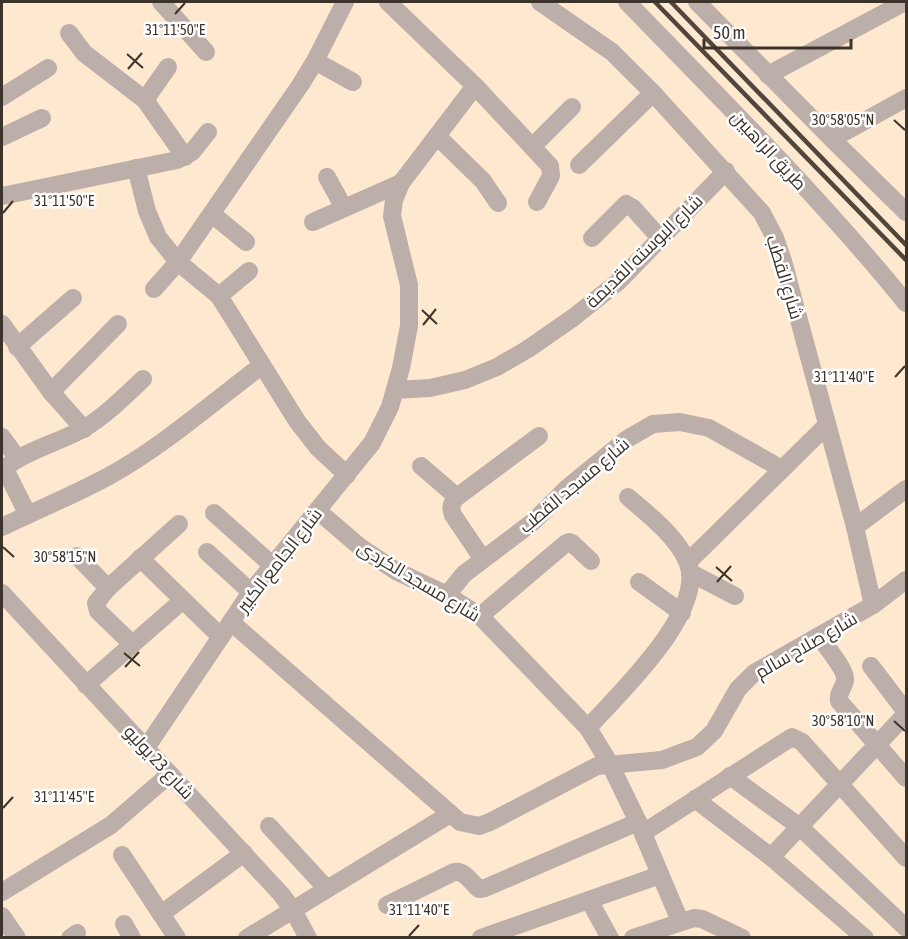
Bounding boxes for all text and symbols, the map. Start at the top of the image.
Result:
scale bar [704,12,851,50]
text: 31°11'50"E [145,21,206,38]
text: 50 m [713,22,745,43]
street label: طريق الراهبين [725,106,811,196]
text: 30°58'05"N [812,111,874,128]
street label: شارع البوسته القديمة [581,190,708,314]
text: 31°11'50"E [34,192,95,209]
street label: شارع القطب [760,232,808,322]
text: 31°11'40"E [814,368,875,385]
street label: شارع مسجد القطب [515,433,634,539]
street label: شارع الجامع الكبير [231,504,328,618]
street label: شارع مسجد الكردى [353,536,484,628]
text: 30°58'15"N [34,548,96,565]
street label: شارع صلاح سالم [751,607,862,684]
text: 30°58'10"N [812,712,874,729]
street label: شارع 23 يوليو [118,721,198,804]
text: 31°11'45"E [34,788,95,805]
text: 31°11'40"E [389,901,450,918]

